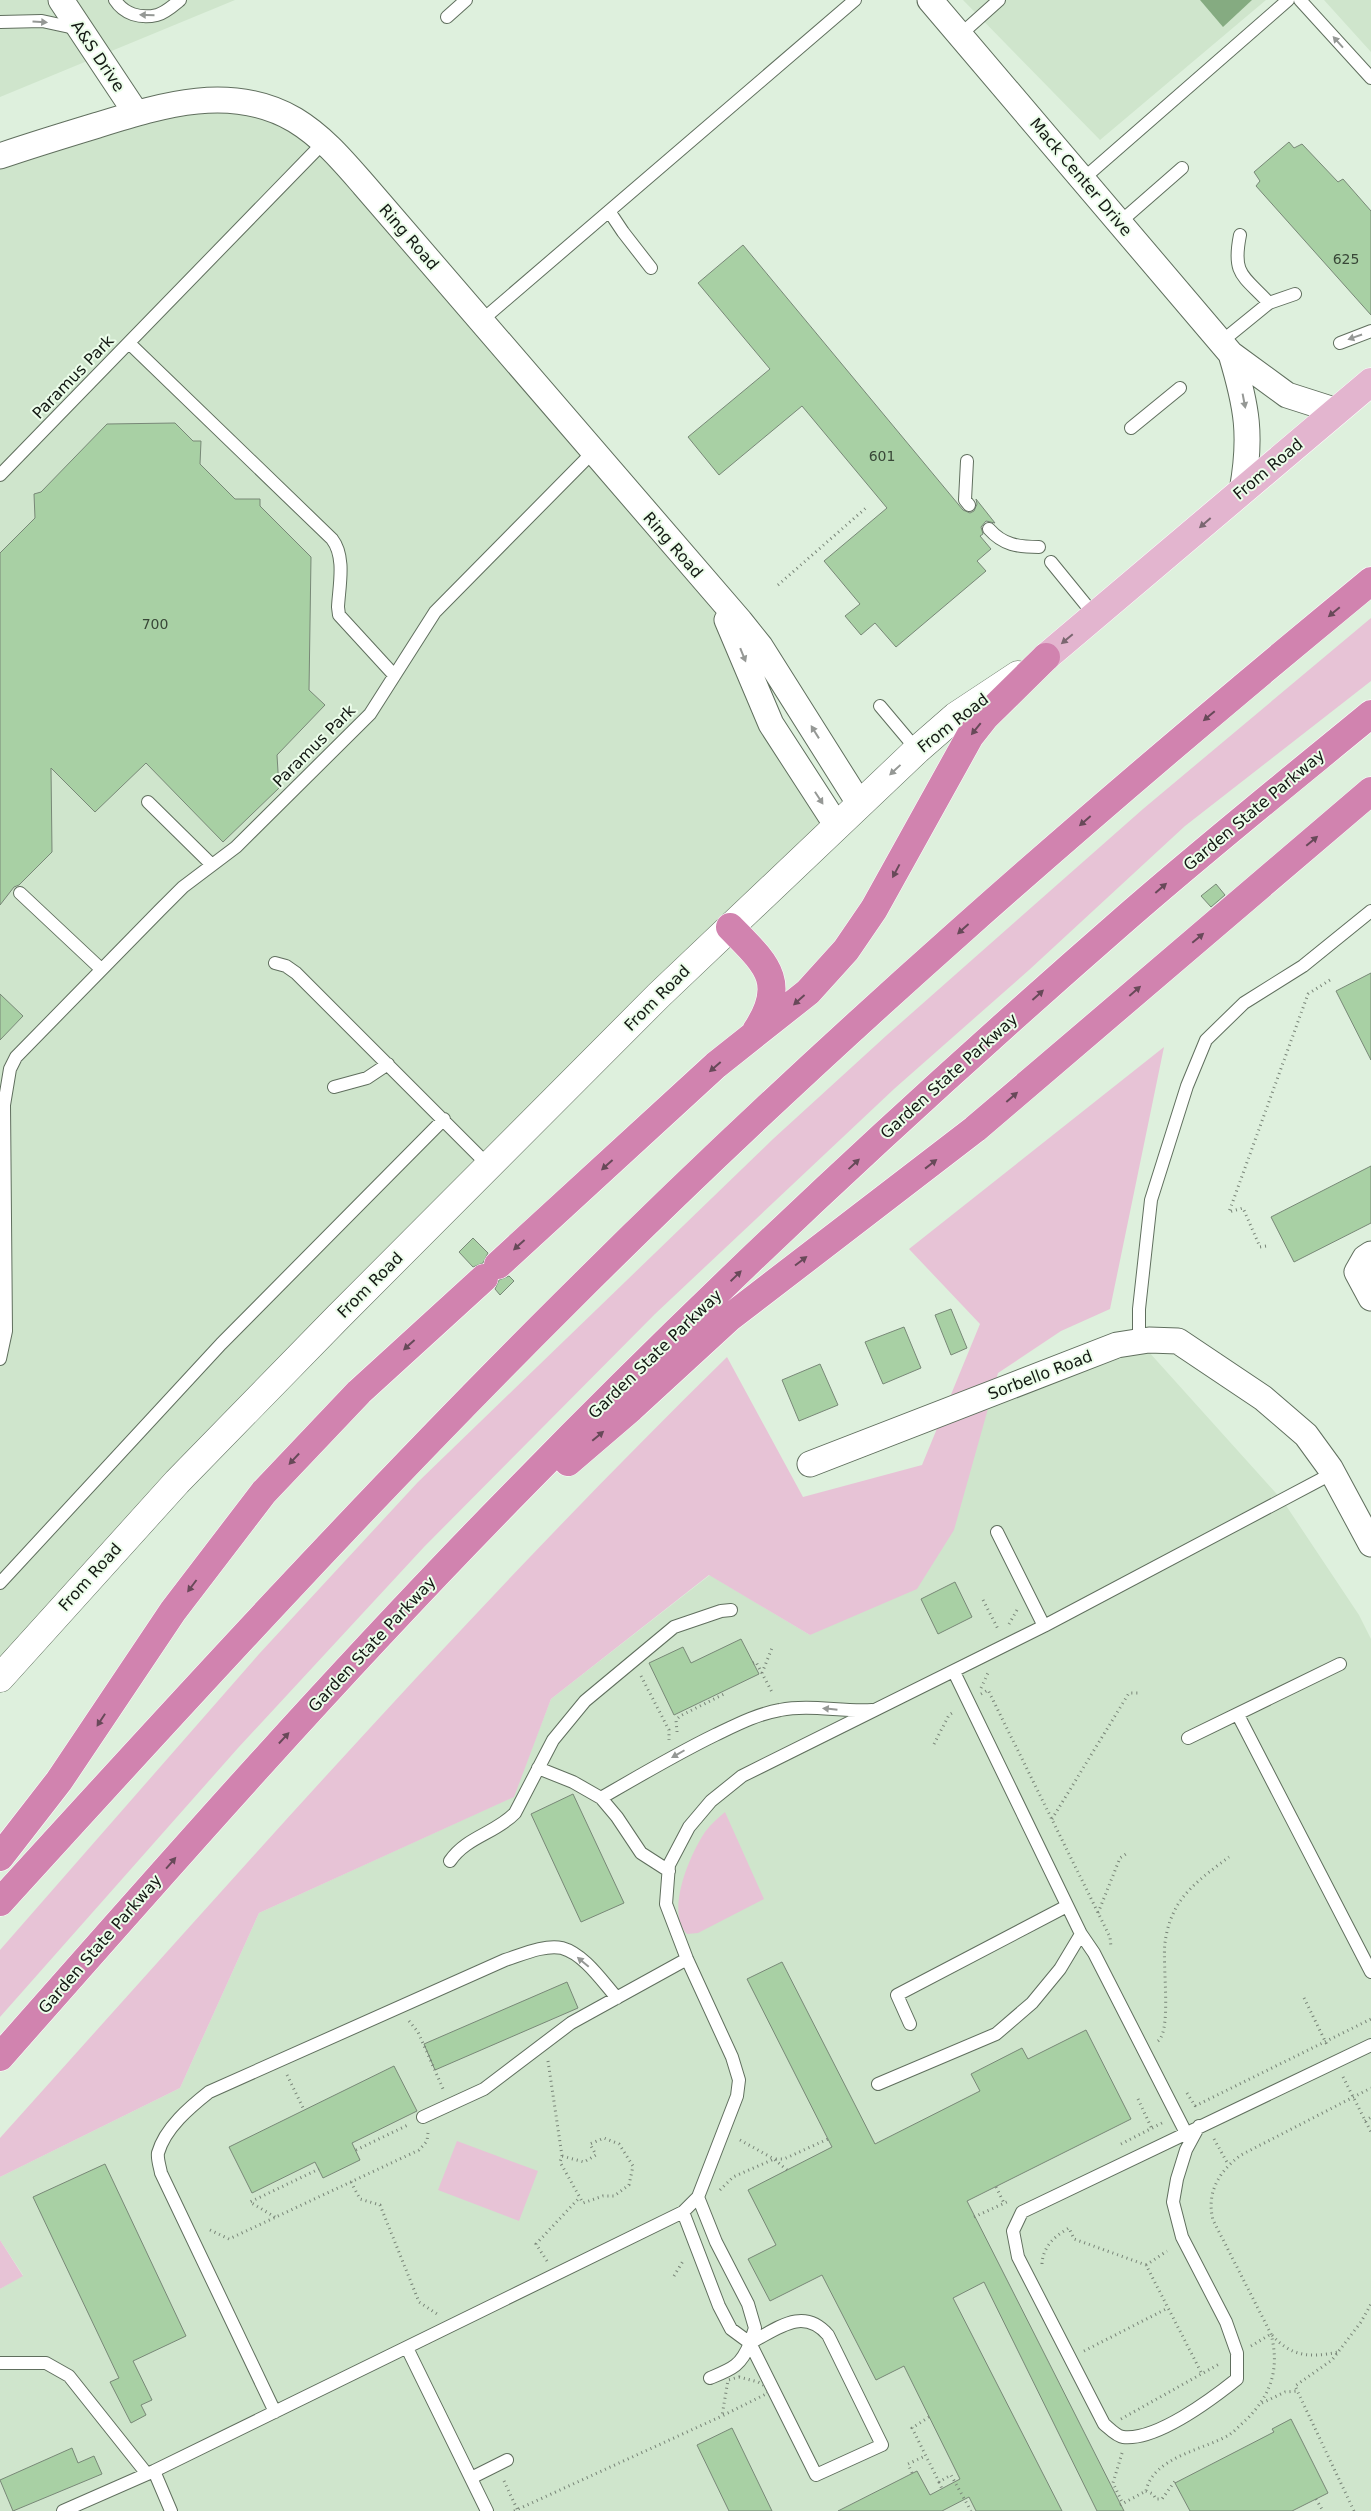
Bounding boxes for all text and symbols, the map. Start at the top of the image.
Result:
one-way arrow [139,11,155,19]
street label: A&S Drive [67,17,129,95]
one-way arrow [33,18,49,26]
one-way arrow [1332,36,1344,48]
street label: Mack Center Drive [1026,114,1136,240]
street label: Ring Road [375,200,443,274]
house number: 625 [1333,251,1359,267]
street label: Paramus Park [28,331,118,423]
one-way arrow [1348,334,1363,341]
one-way arrow [1241,393,1249,409]
street label: From Road [1229,434,1307,504]
house number: 601 [869,448,895,464]
street label: Ring Road [639,508,707,582]
one-way arrow [1198,517,1211,528]
one-way arrow [1327,606,1340,617]
house number: 700 [142,616,168,632]
one-way arrow [1062,633,1074,645]
one-way arrow [739,648,747,662]
street label: From Road [914,689,992,757]
street label: Paramus Park [269,700,360,791]
one-way arrow [1203,711,1216,722]
one-way arrow [970,723,981,736]
one-way arrow [810,725,819,739]
street label: Garden State Parkway [1180,745,1328,875]
one-way arrow [890,764,902,776]
one-way arrow [814,791,824,804]
one-way arrow [1079,816,1092,827]
one-way arrow [1306,836,1318,847]
one-way arrow [892,864,900,878]
one-way arrow [1154,883,1167,894]
one-way arrow [958,923,970,935]
one-way arrow [1192,932,1204,944]
street label: From Road [620,961,694,1035]
one-way arrow [1129,986,1142,997]
one-way arrow [1032,990,1045,1001]
one-way arrow [792,994,805,1005]
street label: Garden State Parkway [876,1009,1022,1143]
one-way arrow [709,1061,721,1073]
one-way arrow [1006,1092,1018,1103]
one-way arrow [847,1158,859,1170]
one-way arrow [602,1159,614,1171]
one-way arrow [924,1159,937,1170]
one-way arrow [514,1239,526,1251]
street label: From Road [333,1248,407,1322]
one-way arrow [794,1256,807,1267]
one-way arrow [730,1270,742,1282]
street label: Garden State Parkway [584,1285,726,1423]
one-way arrow [404,1339,416,1351]
street label: Sorbello Road [985,1346,1095,1404]
one-way arrow [592,1431,605,1442]
one-way arrow [288,1453,299,1466]
street label: From Road [55,1539,125,1615]
street label: Garden State Parkway [304,1572,440,1716]
one-way arrow [187,1579,197,1593]
one-way arrow [822,1705,838,1713]
one-way arrow [96,1714,105,1727]
one-way arrow [278,1732,290,1744]
one-way arrow [671,1749,684,1758]
one-way arrow [165,1858,177,1870]
street label: Garden State Parkway [34,1871,166,2017]
one-way arrow [578,1956,590,1968]

